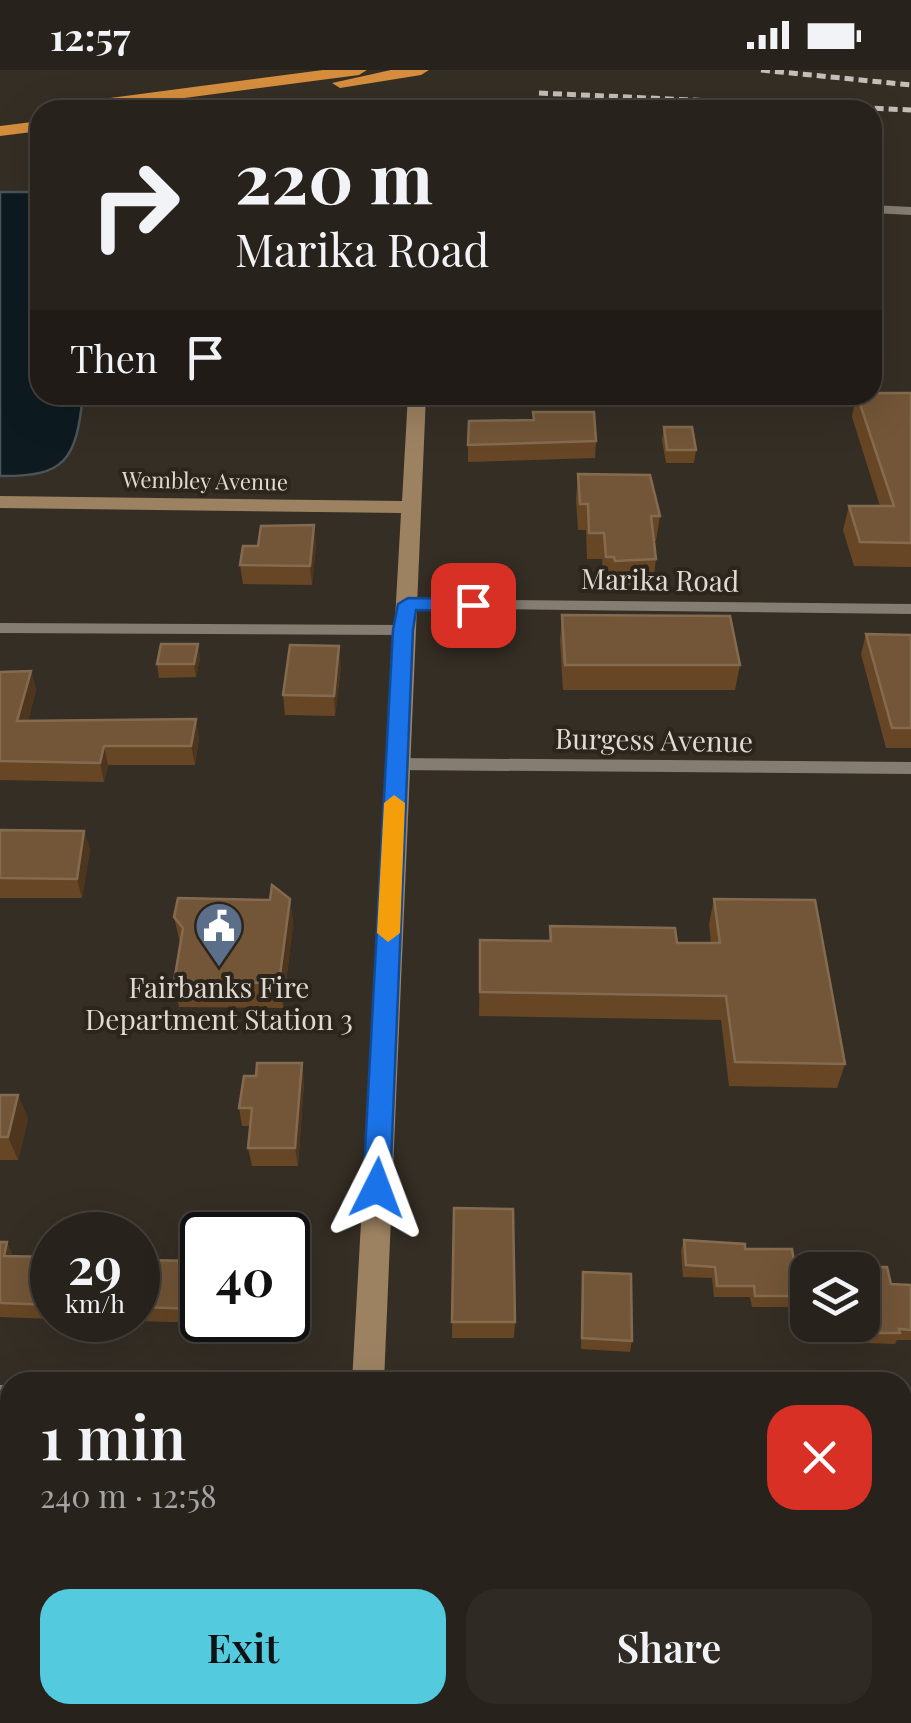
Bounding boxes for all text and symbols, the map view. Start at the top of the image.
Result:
text: 12:57 [50,10,130,61]
text: 220 m [235,128,433,222]
icon: right [70,140,200,270]
text: Marika Road [235,218,489,278]
icon: arrive [178,330,233,385]
text: Then [70,332,158,383]
street label: Wembley Avenue [121,464,288,496]
street label: Marika Road [581,559,739,599]
pin [431,563,516,648]
icon: arrive [446,578,501,633]
street label: Burgess Avenue [555,719,753,759]
public building icon: Fairbanks Fire Department Station 3 [193,900,245,968]
place label: Fairbanks Fire Department Station 3 [85,968,353,1037]
position arrow [325,1136,429,1240]
speed limit sign: 40 [180,1212,310,1342]
text: 29 [68,1231,122,1298]
map controls [790,1252,880,1342]
button: layers [790,1252,880,1342]
text: km/h [65,1286,125,1319]
text: 1 min [40,1395,186,1475]
button: close [767,1405,872,1510]
text: 240 m · 12:58 [40,1473,217,1516]
button: Exit [40,1589,446,1704]
button: Share [466,1589,872,1704]

